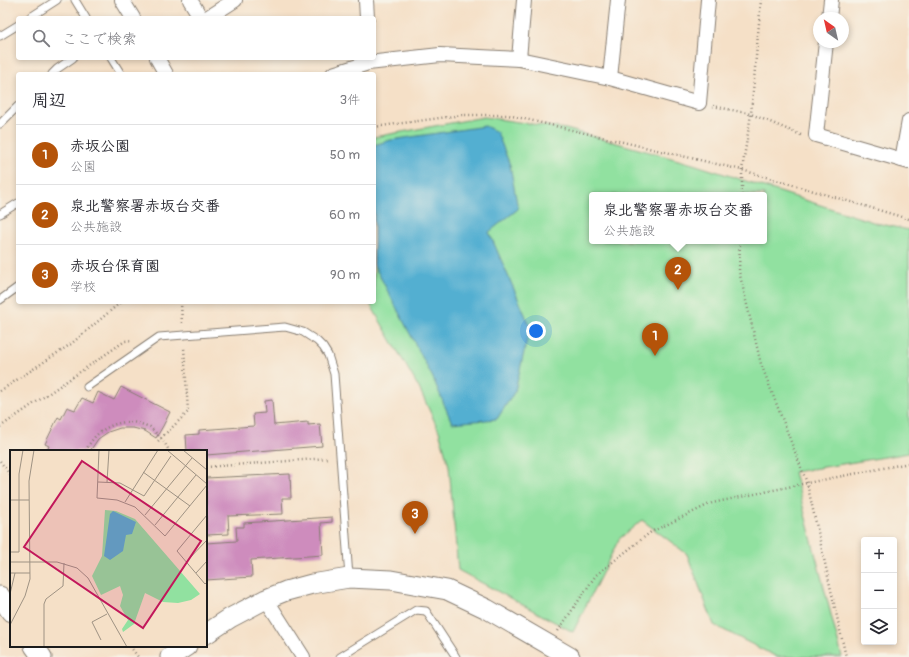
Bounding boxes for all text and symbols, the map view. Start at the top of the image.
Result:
north arrow [813,12,849,48]
search box [16,16,376,60]
icon: search [30,27,52,49]
text: ここで検索 [62,30,137,49]
text: 周辺 [32,90,66,111]
text: 3件 [340,92,360,108]
text: 赤坂公園 [70,137,130,156]
text: 1 [42,147,48,163]
text: 50 m [330,147,360,163]
text: 公園 [70,159,96,175]
popup [589,192,767,244]
text: 泉北警察署赤坂台交番 [70,197,220,216]
text: 泉北警察署赤坂台交番 [603,201,753,220]
text: 2 [41,207,49,223]
text: 60 m [329,207,360,223]
text: 公共施設 [70,219,122,235]
text: 公共施設 [603,223,655,239]
text: 赤坂台保育園 [70,257,160,276]
pin: 2 [665,257,691,290]
text: 3 [41,267,49,283]
text: 90 m [330,267,360,283]
text: 学校 [70,279,96,295]
your location [526,321,546,341]
pin: 1 [642,323,668,356]
inset map [10,450,207,647]
pin: 3 [402,501,428,534]
map controls [861,537,897,645]
button: + [861,537,897,573]
button: − [861,573,897,609]
button: layers [861,609,897,645]

